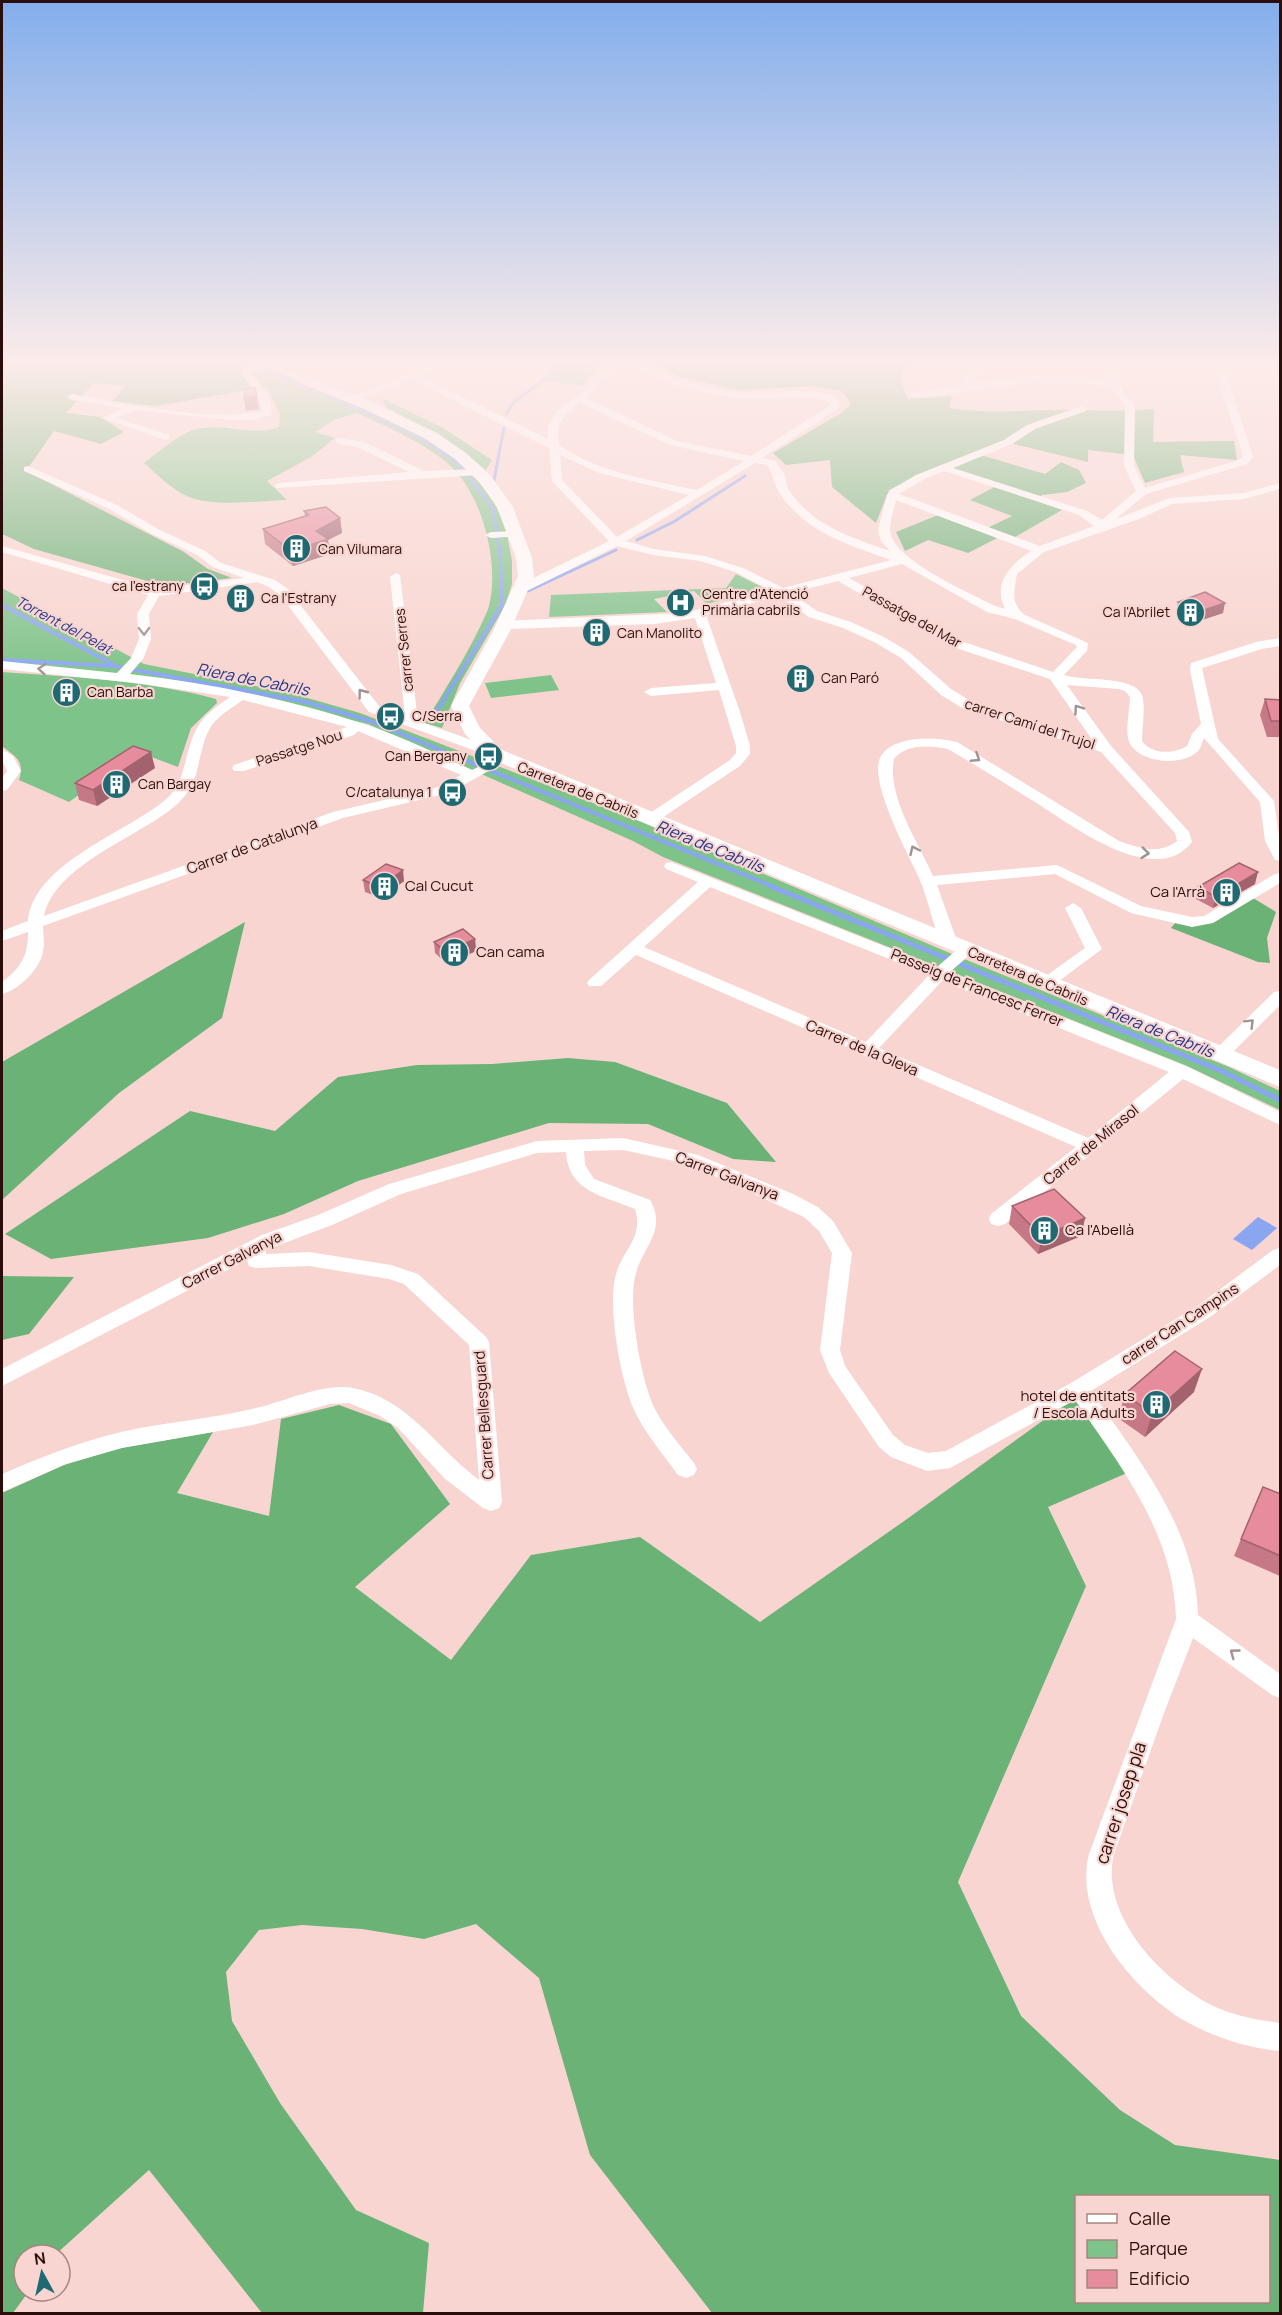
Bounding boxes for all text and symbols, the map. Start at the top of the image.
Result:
building icon: Can Vilumara [281,533,313,565]
place label: Can Vilumara [318,539,402,558]
bus stop icon: ca l'estrany [189,570,221,602]
place label: ca l'estrany [112,576,185,595]
street label: Passatge del Mar [859,581,965,652]
building icon: Ca l'Estrany [224,582,256,614]
place label: Centre d'Atenció Primària cabrils [702,584,809,619]
hospital icon: Centre d'Atenció Primària cabrils [665,586,697,618]
place label: Ca l'Estrany [261,588,337,607]
water label: Torrent del Pelat [13,591,117,658]
building icon: Ca l'Abrilet [1175,596,1207,628]
place label: Ca l'Abrilet [1103,602,1170,621]
street label: carrer Serres [390,607,417,693]
building icon: Can Manolito [580,617,612,649]
place label: Can Manolito [617,623,702,642]
one-way arrow [137,626,150,635]
water label: Riera de Cabrils [195,657,313,701]
building icon: Can Paró [784,662,816,694]
one-way arrow [37,663,46,676]
place label: Can Paró [821,668,879,687]
building icon: Can Barba [50,676,82,708]
place label: Can Barba [87,682,153,701]
one-way arrow [358,689,369,700]
street label: carrer Camí del Trujol [963,694,1098,754]
bus stop icon: C/Serra [375,700,407,732]
one-way arrow [1074,705,1085,716]
place label: C/Serra [412,706,462,725]
street label: Passatge Nou [253,725,344,770]
bus stop icon: Can Bergany [472,740,504,772]
place label: Can Bergany [385,746,468,765]
one-way arrow [969,751,980,762]
street label: Carretera de Cabrils [515,757,642,823]
building icon: Can Bargay [101,768,133,800]
place label: Can Bargay [138,774,212,793]
bus stop icon: C/catalunya 1 [437,776,469,808]
place label: C/catalunya 1 [346,782,432,801]
street label: Carrer de Catalunya [183,812,320,879]
water label: Riera de Cabrils [653,814,769,878]
one-way arrow [909,846,921,857]
one-way arrow [1140,846,1149,859]
building icon: Cal Cucut [368,870,400,902]
place label: Cal Cucut [405,875,473,896]
building icon: Ca l'Arrà [1210,876,1242,908]
place label: Ca l'Arrà [1150,881,1205,902]
building icon: Can cama [439,936,471,968]
place label: Can cama [476,941,545,962]
street label: Carretera de Cabrils [965,942,1091,1010]
street label: Passeig de Francesc Ferrer [888,943,1067,1032]
water label: Riera de Cabrils [1103,999,1219,1063]
street label: Carrer de la Gleva [803,1014,922,1081]
one-way arrow [1242,1020,1253,1031]
street label: Carrer de Mirasol [1038,1100,1143,1190]
street label: Carrer Galvanya [672,1146,782,1205]
building icon: Ca l'Abellà [1028,1214,1060,1246]
place label: Ca l'Abellà [1065,1219,1134,1240]
street label: Carrer Galvanya [178,1225,285,1294]
street label: carrer Can Campins [1117,1278,1243,1370]
street label: Carrer Bellesguard [469,1350,498,1480]
place label: hotel de entitats / Escola Adults [1020,1385,1135,1423]
building icon: hotel de entitats / Escola Adults [1140,1389,1172,1421]
one-way arrow [1229,1649,1240,1660]
street label: carrer josep pla [1089,1738,1151,1867]
legend [1075,2195,1270,2303]
text: Calle [1129,2206,1171,2230]
text: Parque [1129,2236,1188,2260]
north arrow [12,2243,72,2303]
text: N [33,2246,47,2270]
text: Edificio [1129,2266,1190,2290]

